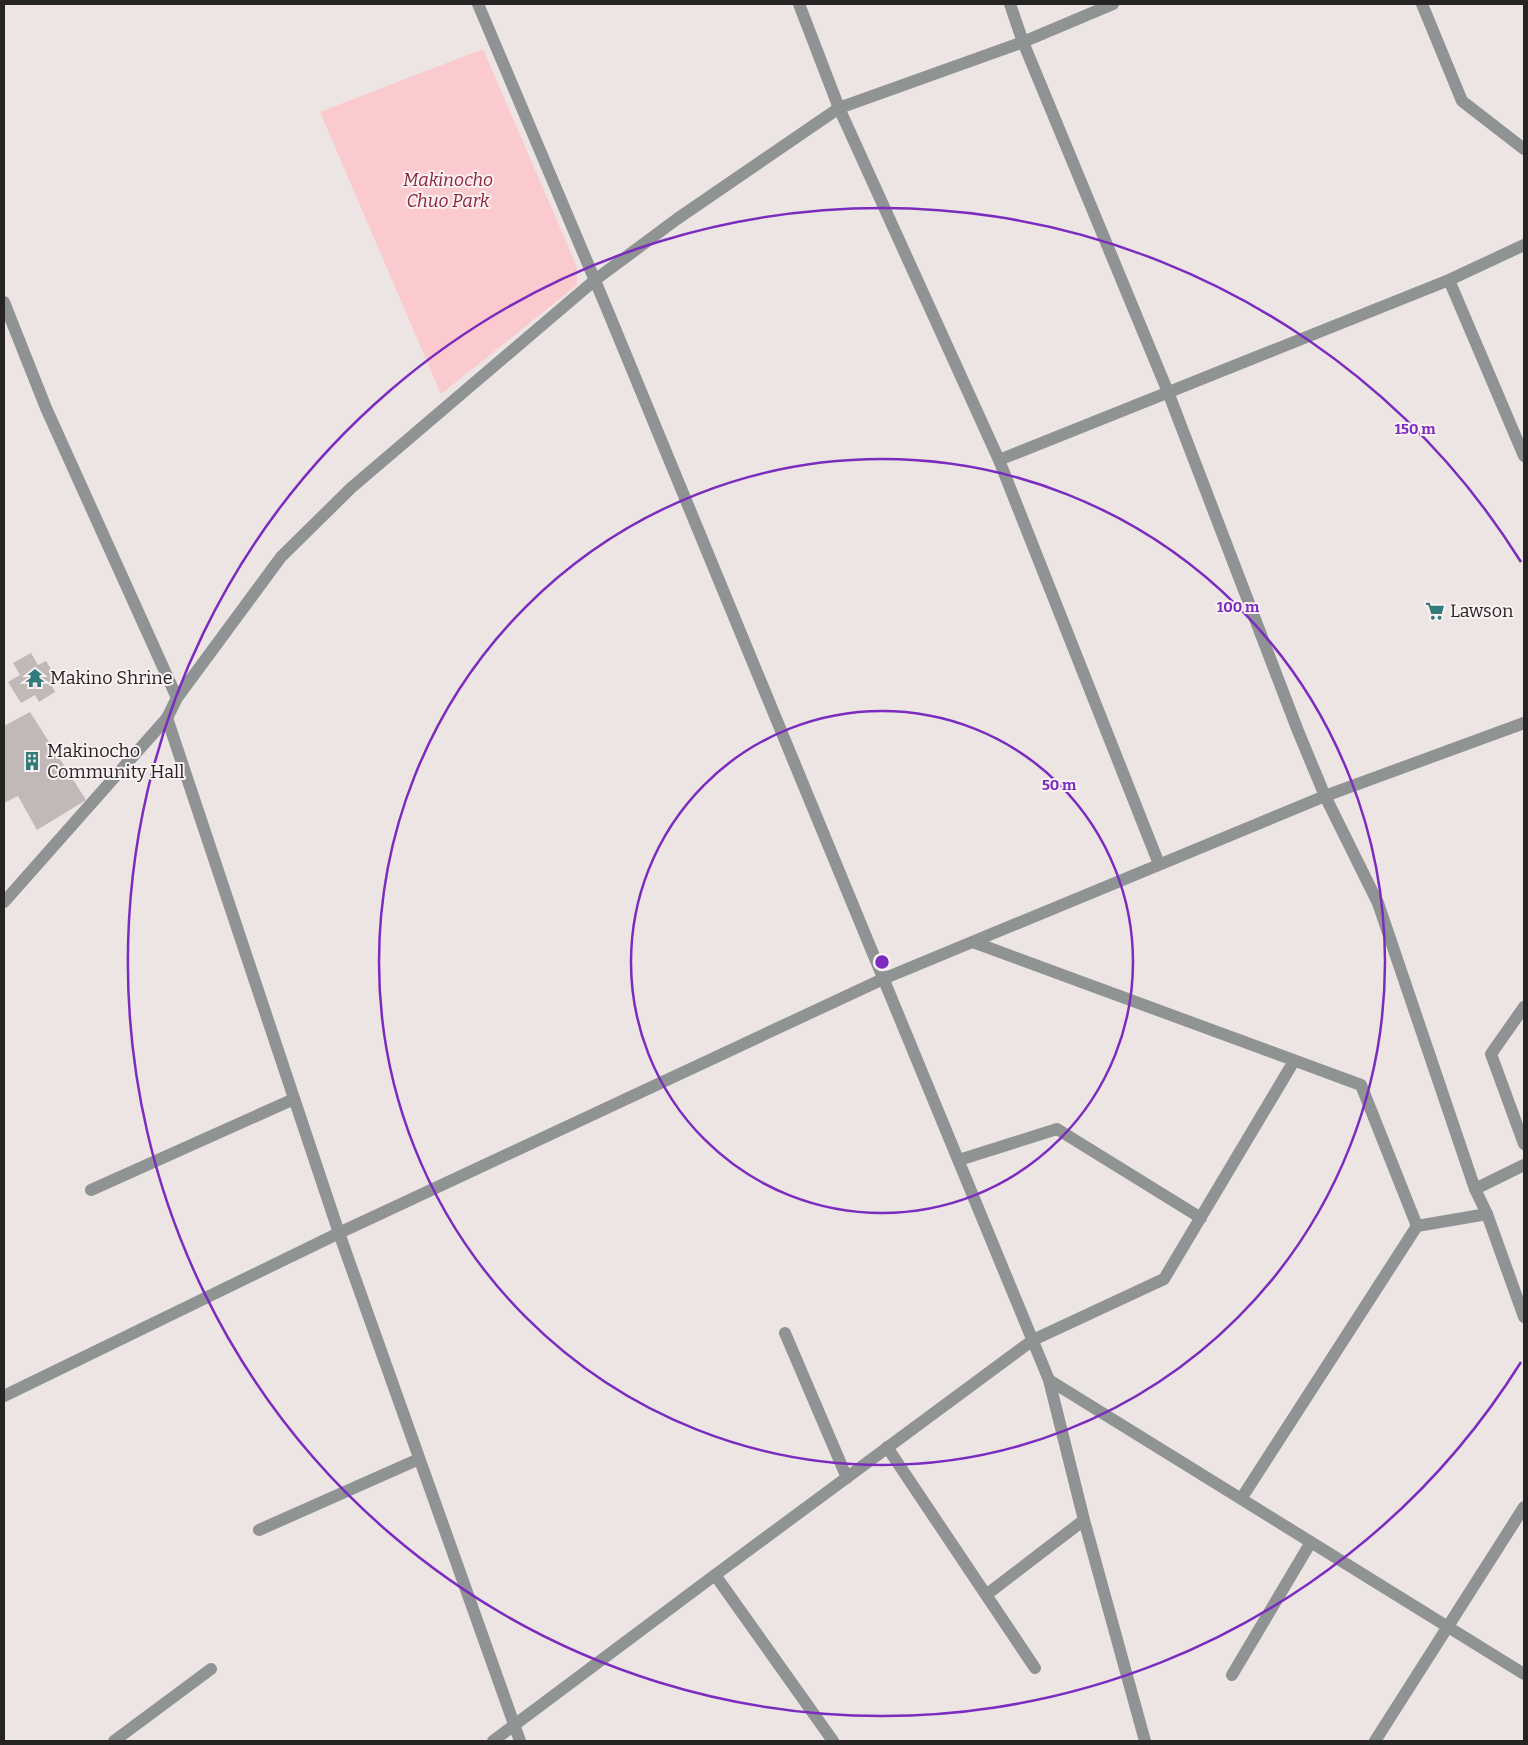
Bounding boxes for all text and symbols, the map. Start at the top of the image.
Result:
park label: Makinocho Chuo Park [403,169,493,212]
text: 150 m [1394,420,1436,438]
text: 100 m [1217,598,1260,616]
supermarket icon: Lawson [1424,600,1446,622]
place label: Lawson [1450,600,1514,622]
temple icon: Makino Shrine [24,667,46,689]
place label: Makino Shrine [50,667,173,689]
place label: Makinocho Community Hall [47,740,184,783]
building icon: Makinocho Community Hall [21,750,43,772]
text: 50 m [1042,776,1077,794]
centre of rings [873,953,891,971]

